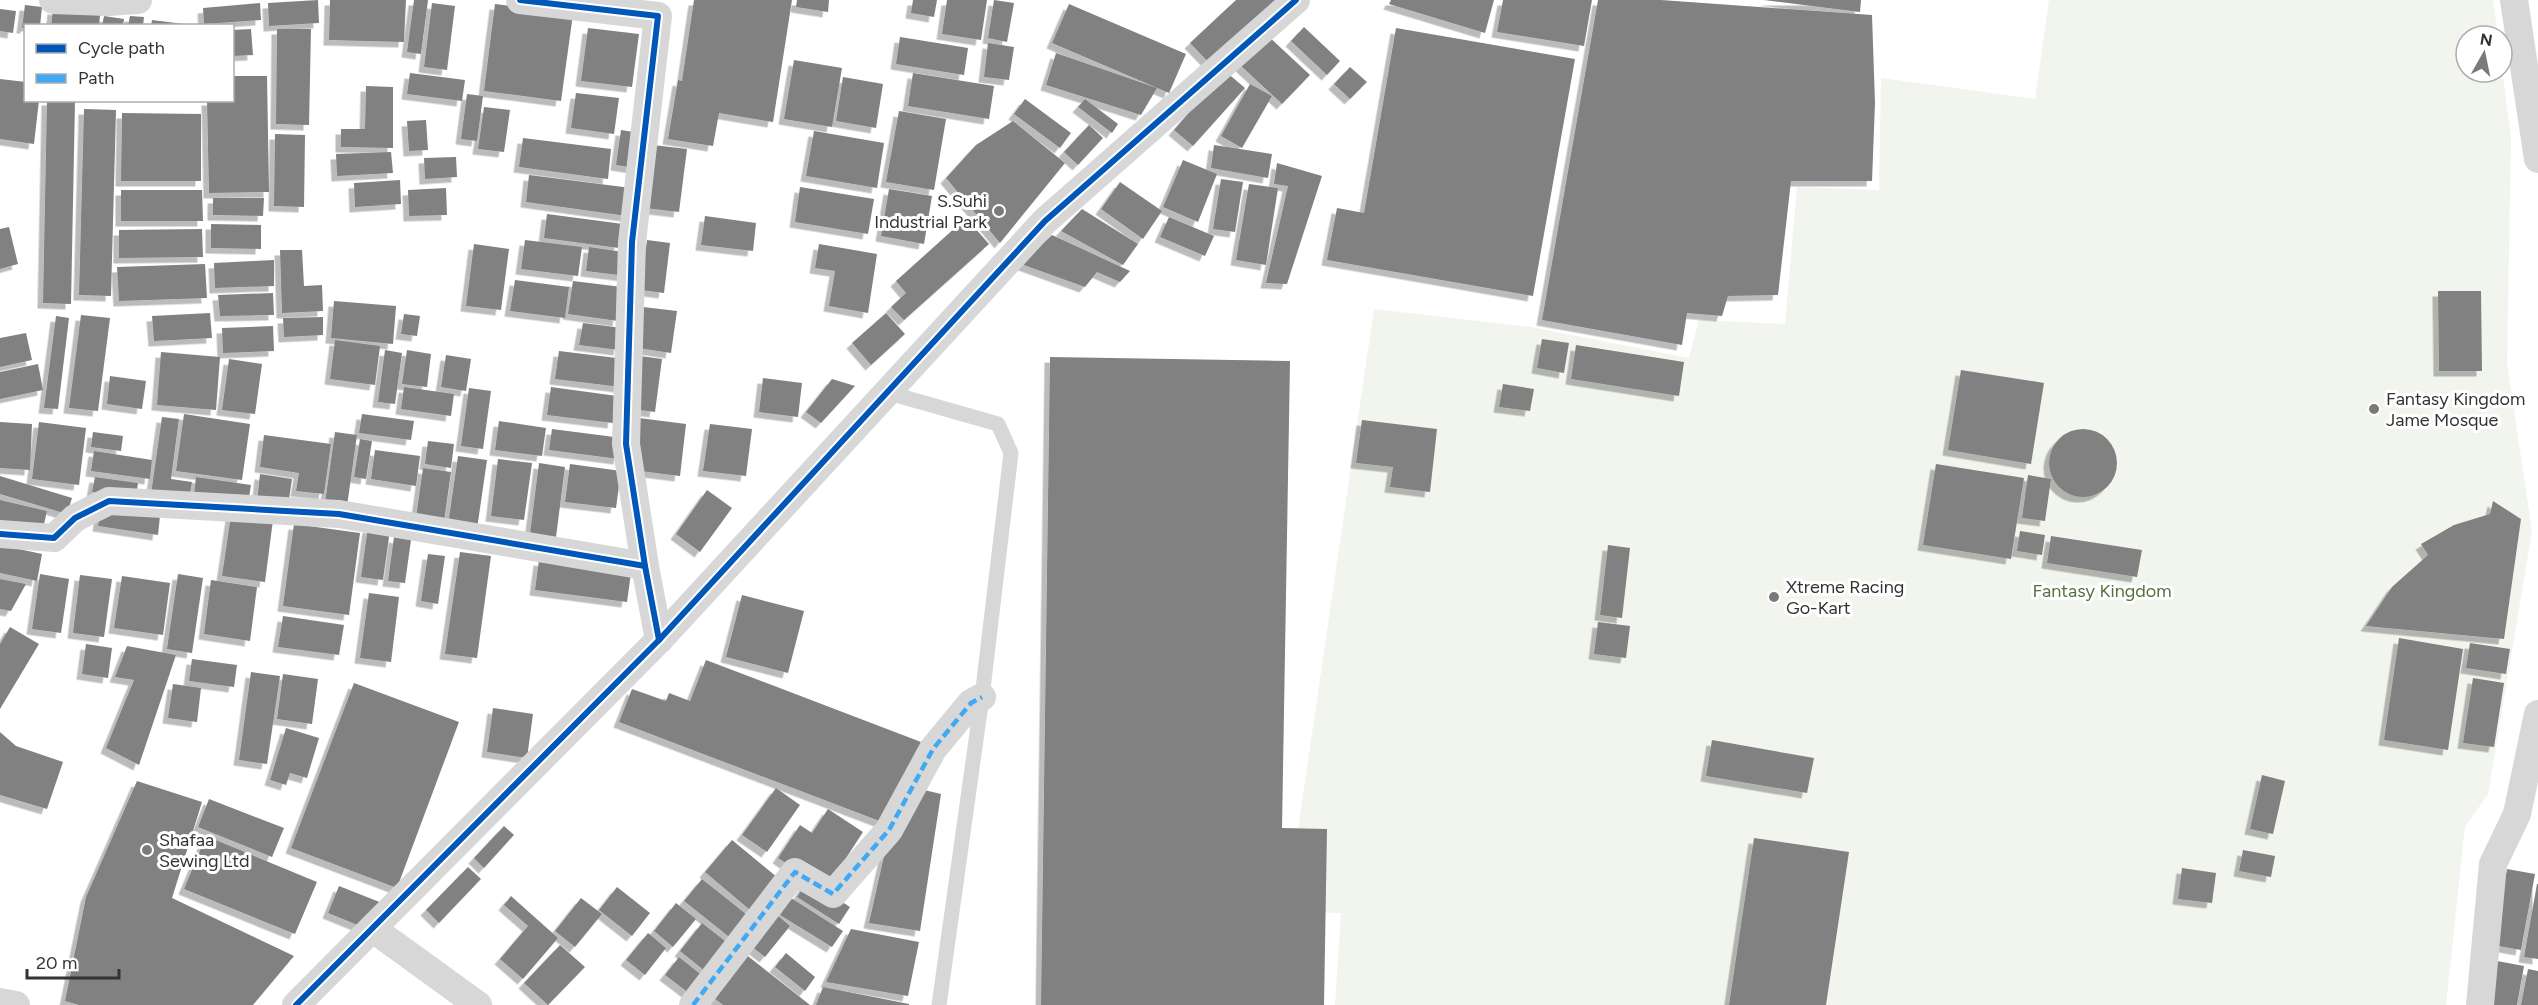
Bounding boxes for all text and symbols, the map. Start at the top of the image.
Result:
legend [24,24,234,102]
north arrow [2454,24,2514,84]
text: N [2479,29,2494,50]
text: Cycle path [78,37,165,59]
text: Path [78,67,114,89]
place label: S.Suhi Industrial Park [874,190,987,233]
marker: S.Suhi Industrial Park [992,204,1006,218]
place label: Fantasy Kingdom Jame Mosque [2386,388,2525,431]
marker: Fantasy Kingdom Jame Mosque [2367,402,2381,416]
place label: Xtreme Racing Go-Kart [1786,576,1904,619]
park label: Fantasy Kingdom [2032,580,2172,602]
marker: Xtreme Racing Go-Kart [1767,590,1781,604]
place label: Shafaa Sewing Ltd [159,829,250,872]
marker: Shafaa Sewing Ltd [140,843,154,857]
scale bar [27,942,118,980]
text: 20 m [36,952,77,974]

